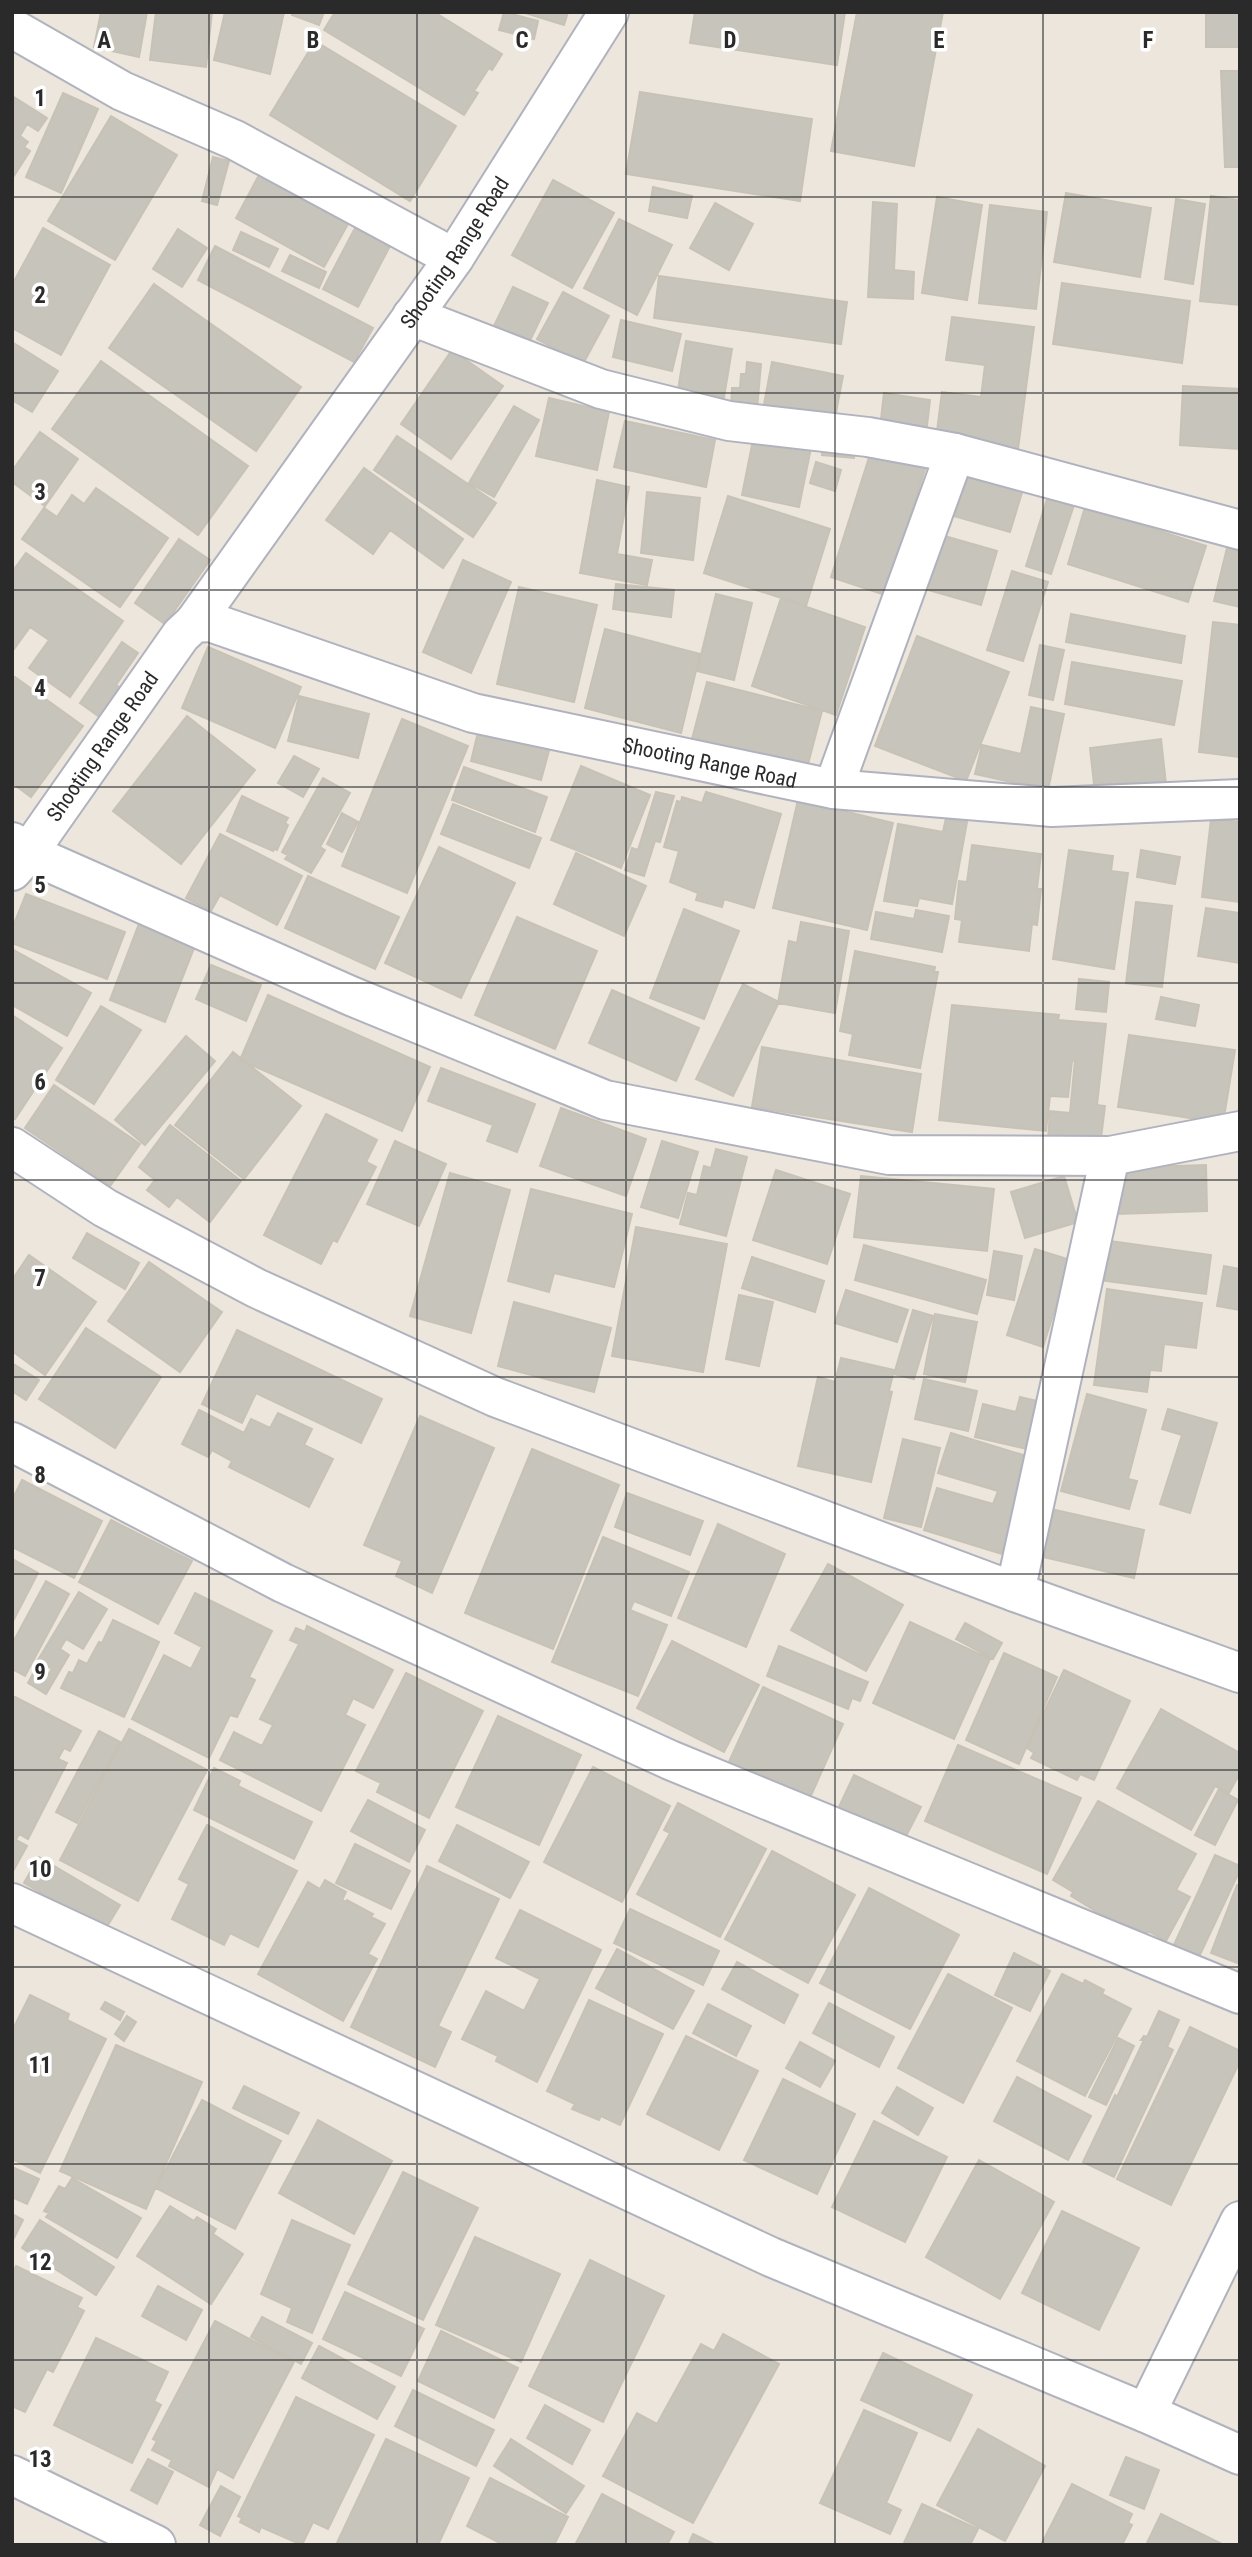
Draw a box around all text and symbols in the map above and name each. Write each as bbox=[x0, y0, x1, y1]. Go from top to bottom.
text: A bbox=[97, 27, 111, 54]
text: B bbox=[307, 27, 319, 54]
text: C bbox=[515, 27, 529, 54]
text: D bbox=[724, 27, 737, 54]
text: E bbox=[933, 27, 945, 54]
text: F bbox=[1143, 27, 1154, 54]
text: 1 bbox=[34, 85, 46, 112]
street label: Shooting Range Road bbox=[396, 173, 514, 333]
text: 2 bbox=[34, 282, 46, 309]
text: 3 bbox=[34, 479, 46, 506]
street label: Shooting Range Road bbox=[42, 667, 163, 826]
text: 4 bbox=[34, 675, 46, 702]
street label: Shooting Range Road bbox=[620, 733, 798, 793]
text: 5 bbox=[34, 872, 46, 899]
text: 6 bbox=[34, 1069, 46, 1096]
text: 7 bbox=[34, 1265, 46, 1292]
text: 8 bbox=[34, 1462, 46, 1489]
text: 9 bbox=[34, 1659, 46, 1686]
text: 10 bbox=[28, 1856, 52, 1883]
text: 11 bbox=[28, 2052, 52, 2079]
text: 12 bbox=[28, 2249, 52, 2276]
text: 13 bbox=[28, 2446, 52, 2473]

